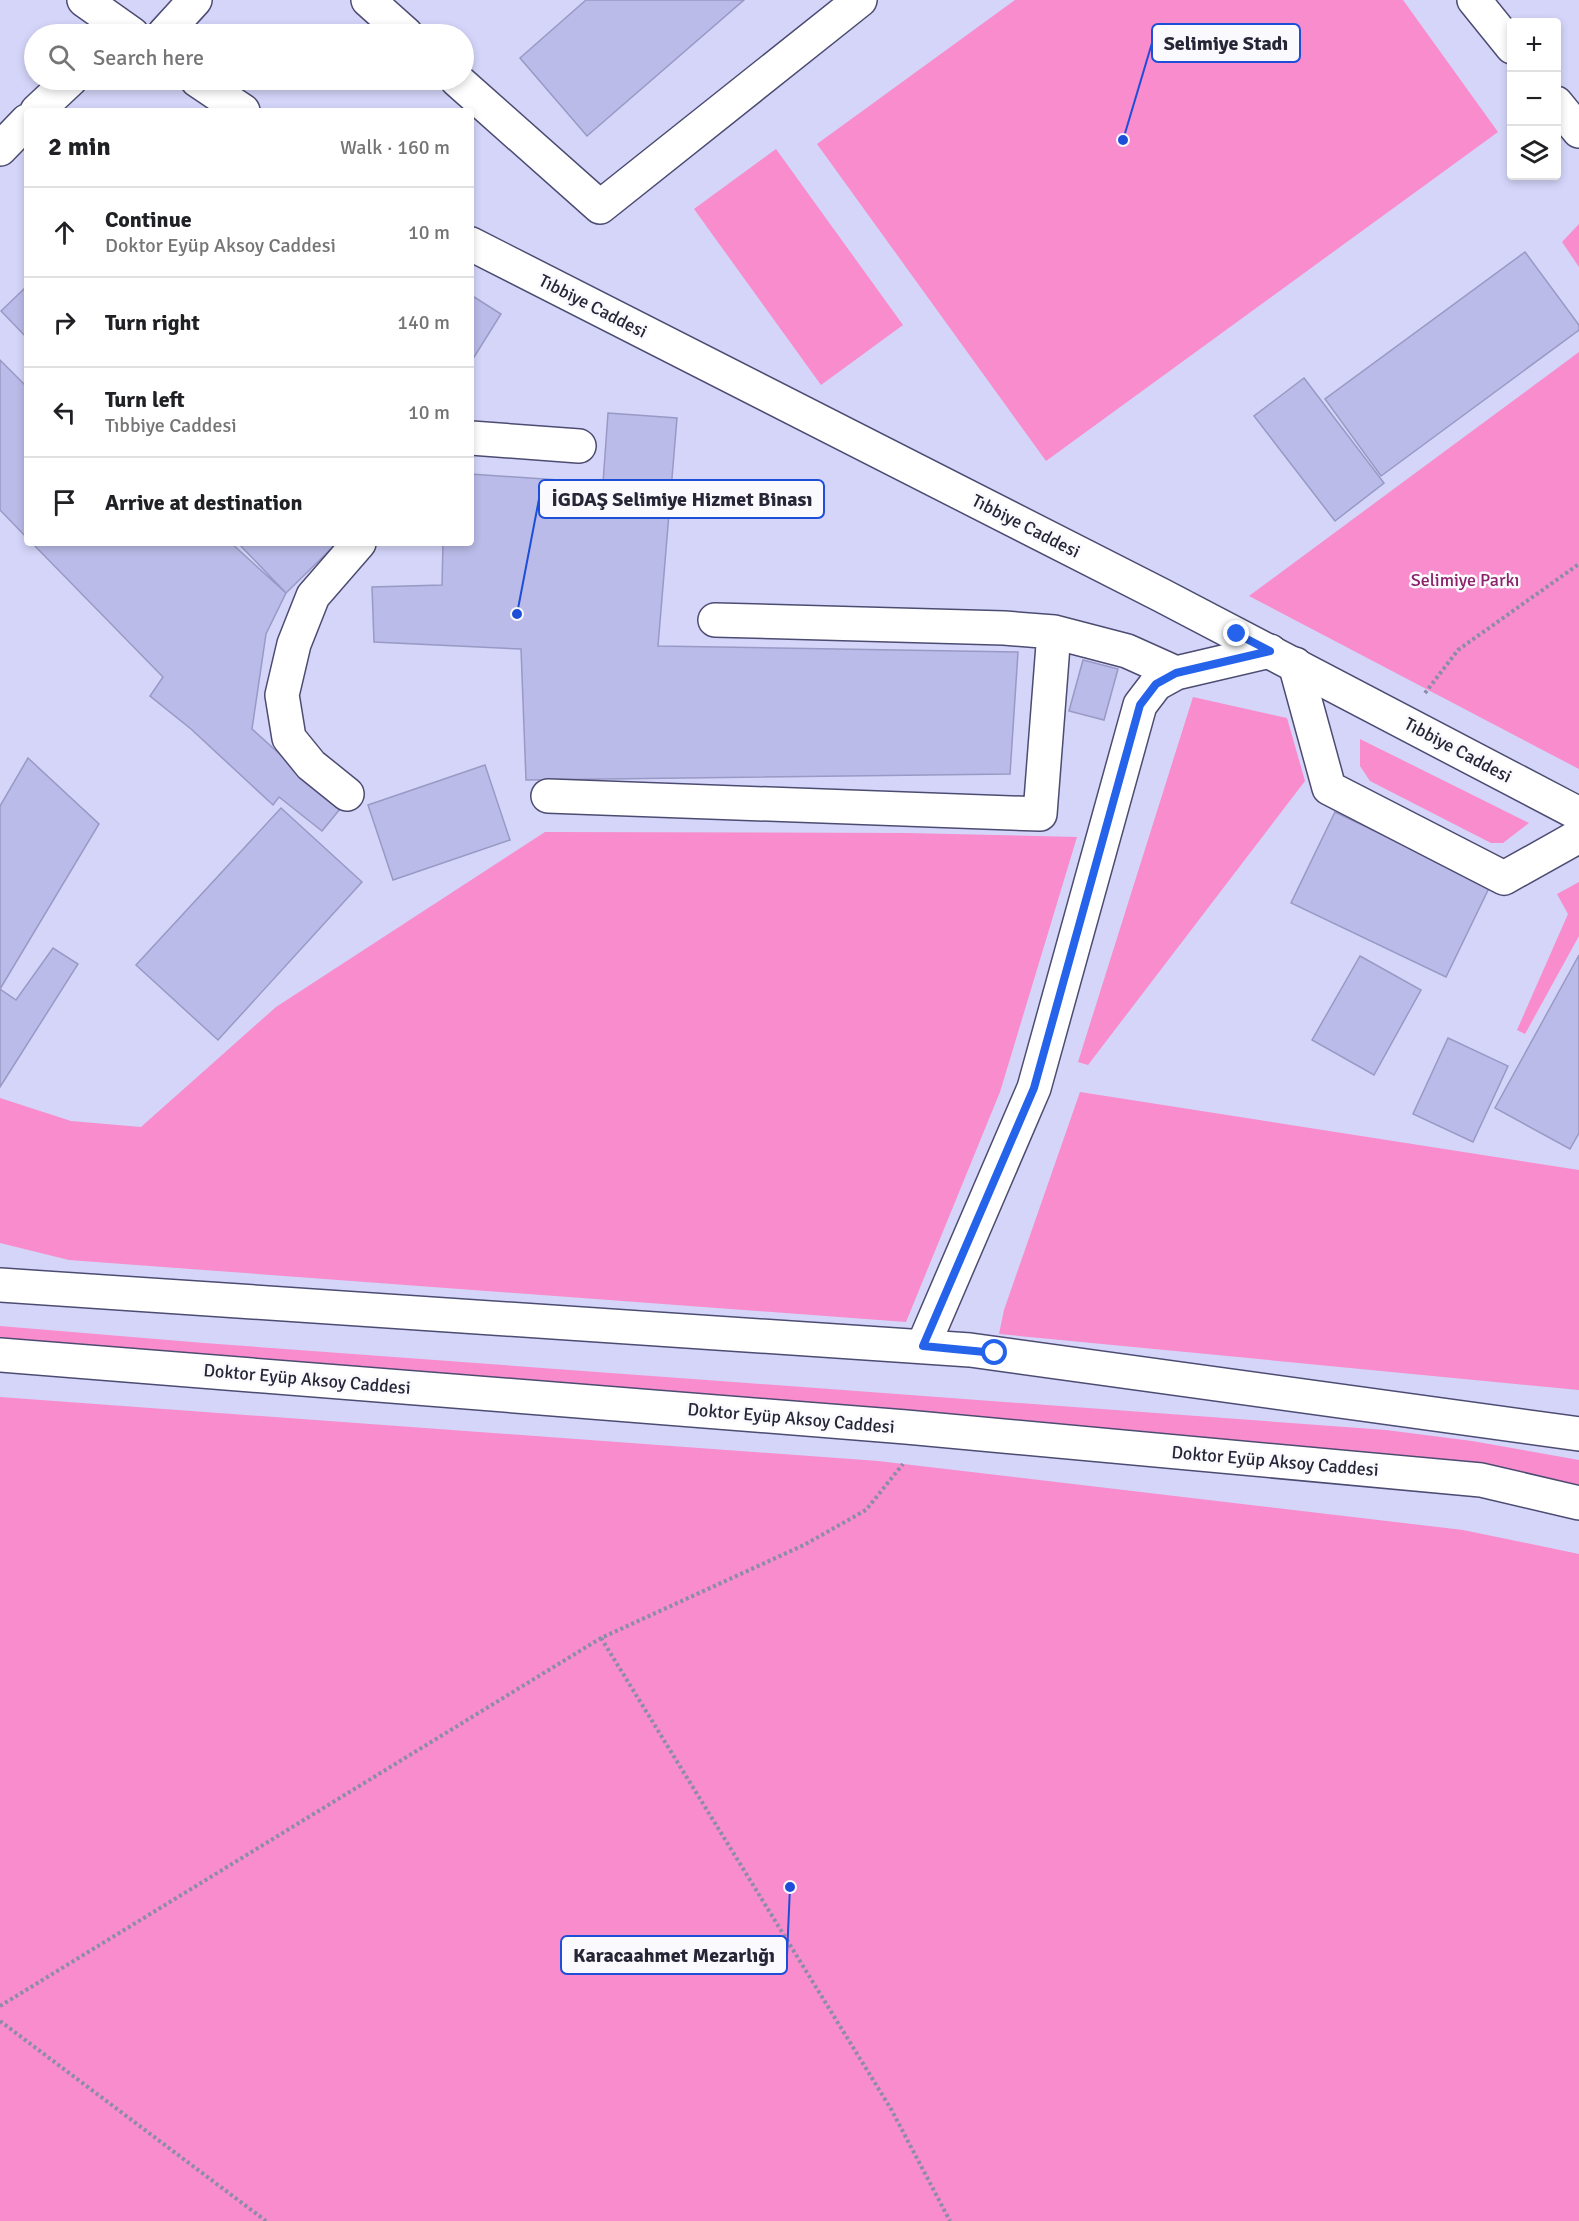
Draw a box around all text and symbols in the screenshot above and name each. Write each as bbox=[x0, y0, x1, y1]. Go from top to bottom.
map controls bbox=[1507, 18, 1561, 180]
button: + bbox=[1507, 18, 1561, 72]
search box bbox=[24, 24, 474, 90]
callout: Selimiye Stadı bbox=[1152, 24, 1300, 62]
text: Selimiye Stadı bbox=[1164, 31, 1288, 56]
icon: search bbox=[45, 41, 78, 74]
text: Search here bbox=[93, 44, 204, 71]
button: − bbox=[1507, 72, 1561, 126]
button: layers bbox=[1507, 126, 1561, 180]
text: 2 min bbox=[48, 131, 111, 163]
text: Walk · 160 m bbox=[340, 135, 450, 160]
text: Continue bbox=[105, 206, 192, 233]
icon: ahead bbox=[48, 216, 81, 249]
text: 10 m bbox=[408, 220, 450, 245]
text: Doktor Eyüp Aksoy Caddesi bbox=[105, 233, 336, 258]
street label: Tıbbiye Caddesi bbox=[535, 269, 651, 343]
icon: right bbox=[48, 306, 81, 339]
text: Turn right bbox=[105, 309, 200, 336]
text: 140 m bbox=[397, 310, 450, 335]
text: Turn left bbox=[105, 386, 185, 413]
icon: left bbox=[48, 396, 81, 429]
text: 10 m bbox=[408, 400, 450, 425]
text: Tıbbiye Caddesi bbox=[105, 413, 237, 438]
callout: İGDAŞ Selimiye Hizmet Binası bbox=[539, 480, 824, 518]
icon: arrive bbox=[48, 486, 81, 519]
text: İGDAŞ Selimiye Hizmet Binası bbox=[552, 487, 812, 512]
text: Arrive at destination bbox=[105, 489, 302, 516]
street label: Tıbbiye Caddesi bbox=[968, 489, 1084, 563]
park label: Selimiye Parkı bbox=[1411, 569, 1519, 591]
route end bbox=[1223, 620, 1249, 646]
street label: Tıbbiye Caddesi bbox=[1401, 712, 1515, 788]
route start bbox=[981, 1339, 1007, 1365]
street label: Doktor Eyüp Aksoy Caddesi bbox=[202, 1359, 412, 1399]
street label: Doktor Eyüp Aksoy Caddesi bbox=[686, 1398, 896, 1438]
street label: Doktor Eyüp Aksoy Caddesi bbox=[1170, 1441, 1380, 1481]
callout: Karacaahmet Mezarlığı bbox=[561, 1936, 787, 1974]
text: Karacaahmet Mezarlığı bbox=[573, 1943, 775, 1968]

